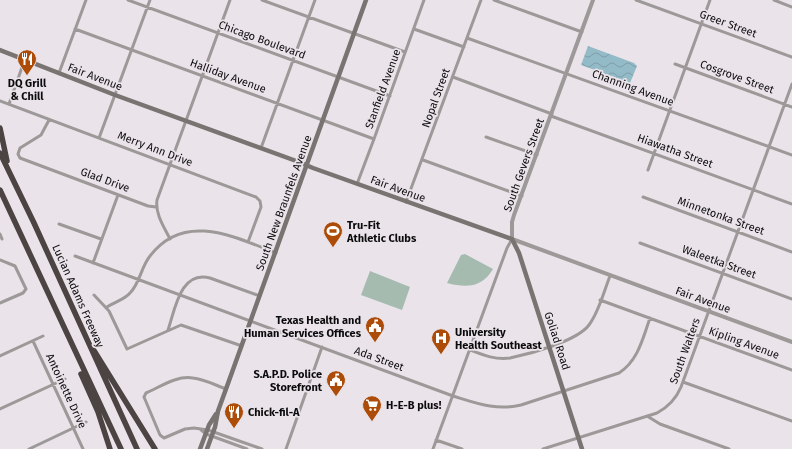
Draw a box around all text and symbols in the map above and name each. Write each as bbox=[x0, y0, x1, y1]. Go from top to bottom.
street label: Greer Street bbox=[698, 8, 758, 40]
street label: Chicago Boulevard bbox=[217, 18, 307, 62]
street label: Stanfield Avenue bbox=[363, 47, 403, 131]
restaurant icon: DQ Grill & Chill bbox=[16, 48, 38, 76]
street label: Halliday Avenue bbox=[188, 56, 268, 96]
street label: Cosgrove Street bbox=[698, 58, 776, 96]
street label: Fair Avenue bbox=[66, 61, 124, 93]
street label: Nopal Street bbox=[419, 67, 453, 129]
street label: Channing Avenue bbox=[590, 67, 676, 109]
place label: DQ Grill & Chill bbox=[8, 77, 47, 103]
street label: South Gevers Street bbox=[501, 117, 547, 213]
street label: Merry Ann Drive bbox=[116, 129, 194, 169]
street label: Hiawatha Street bbox=[635, 131, 715, 171]
street label: South New Braunfels Avenue bbox=[253, 133, 315, 273]
street label: Glad Drive bbox=[79, 165, 131, 195]
street label: Fair Avenue bbox=[369, 173, 427, 205]
street label: Minnetonka Street bbox=[676, 194, 766, 238]
place label: Tru-Fit Athletic Clubs bbox=[346, 219, 417, 245]
sports icon: Tru-Fit Athletic Clubs bbox=[322, 220, 344, 248]
street label: Lucian Adams Freeway bbox=[49, 242, 107, 350]
street label: Waleetka Street bbox=[680, 243, 758, 281]
street label: Fair Avenue bbox=[674, 284, 732, 316]
street label: Goliad Road bbox=[541, 310, 573, 372]
place label: Texas Health and Human Services Offices bbox=[244, 314, 362, 340]
public building icon: Texas Health and Human Services Offices bbox=[364, 315, 386, 343]
street label: South Walters bbox=[667, 316, 703, 386]
street label: Kipling Avenue bbox=[707, 324, 781, 362]
place label: University Health Southeast bbox=[455, 326, 542, 352]
hospital icon: University Health Southeast bbox=[430, 327, 452, 355]
street label: Ada Street bbox=[353, 344, 406, 374]
street label: Antoinette Drive bbox=[43, 352, 89, 430]
place label: S.A.P.D. Police Storefront bbox=[253, 368, 323, 394]
public building icon: S.A.P.D. Police Storefront bbox=[325, 369, 347, 397]
supermarket icon: H-E-B plus! bbox=[361, 394, 383, 422]
place label: H-E-B plus! bbox=[386, 399, 442, 412]
restaurant icon: Chick-fil-A bbox=[223, 401, 245, 429]
place label: Chick-fil-A bbox=[248, 406, 300, 419]

